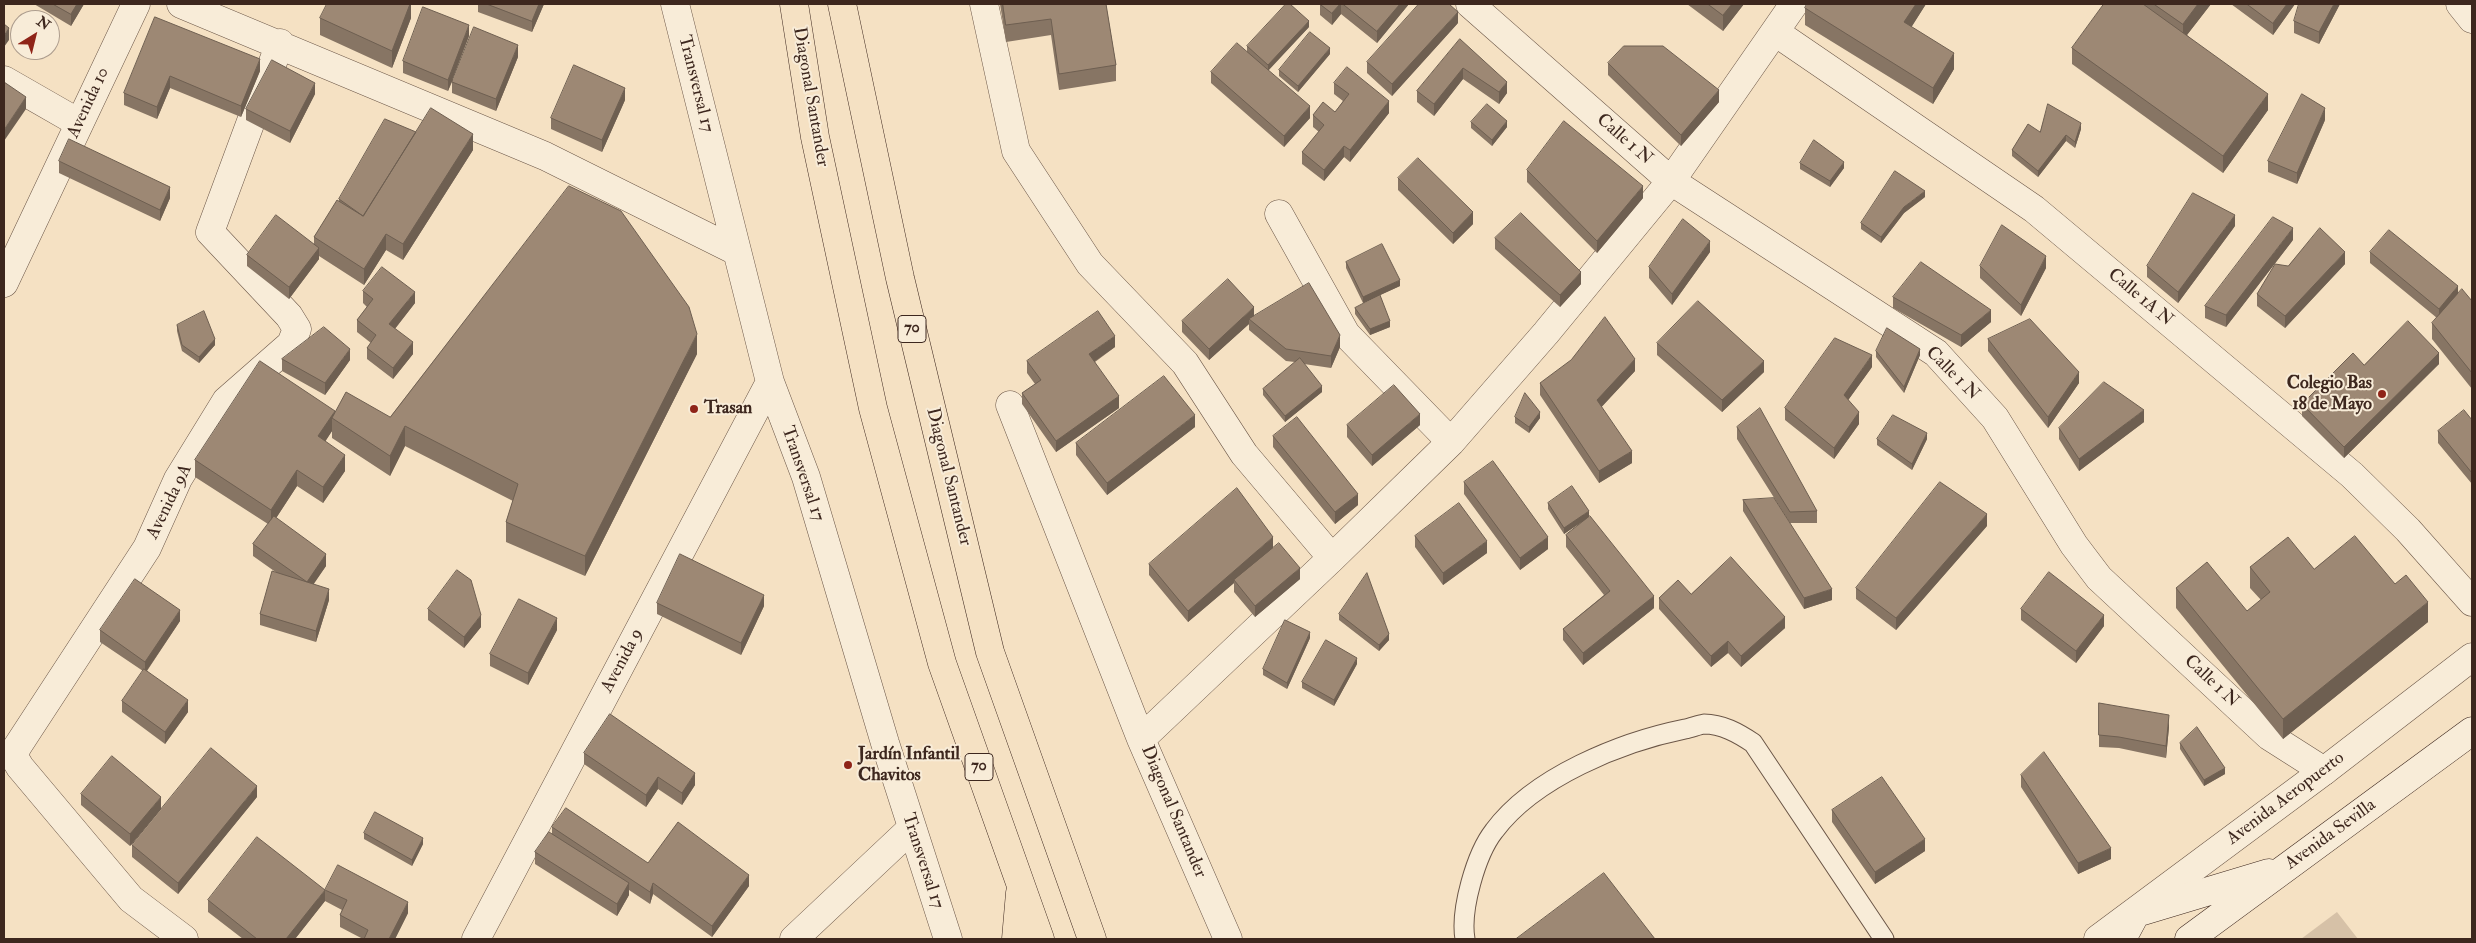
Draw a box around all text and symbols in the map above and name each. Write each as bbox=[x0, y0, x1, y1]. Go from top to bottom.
north arrow bbox=[10, 10, 60, 60]
text: N bbox=[33, 13, 54, 34]
street label: Diagonal Santander bbox=[787, 25, 833, 169]
street label: Transversal 17 bbox=[672, 33, 718, 135]
street label: Avenida 10 bbox=[63, 64, 115, 142]
street label: Calle 1 N bbox=[1592, 110, 1656, 170]
street label: Calle 1A N bbox=[2103, 264, 2177, 332]
road number: 70 bbox=[898, 316, 926, 342]
street label: Calle 1 N bbox=[1921, 343, 1983, 405]
place label: Colegio Bas 18 de Mayo bbox=[2287, 373, 2372, 416]
marker: Colegio Bas 18 de Mayo bbox=[2376, 388, 2388, 400]
place label: Trasan bbox=[704, 398, 752, 420]
marker: Trasan bbox=[688, 403, 700, 415]
street label: Diagonal Santander bbox=[920, 406, 976, 548]
street label: Transversal 17 bbox=[776, 423, 828, 525]
street label: Avenida 9A bbox=[143, 461, 197, 543]
street label: Avenida 9 bbox=[597, 625, 649, 697]
street label: Calle 1 N bbox=[2179, 651, 2243, 713]
street label: Diagonal Santander bbox=[1135, 743, 1211, 881]
place label: Jardín Infantil Chavitos bbox=[858, 744, 960, 786]
street label: Avenida Aeropuerto bbox=[2223, 748, 2349, 850]
road number: 70 bbox=[965, 754, 993, 780]
marker: Jardín Infantil Chavitos bbox=[842, 759, 854, 771]
street label: Avenida Sevilla bbox=[2281, 795, 2381, 875]
street label: Transversal 17 bbox=[896, 810, 948, 912]

